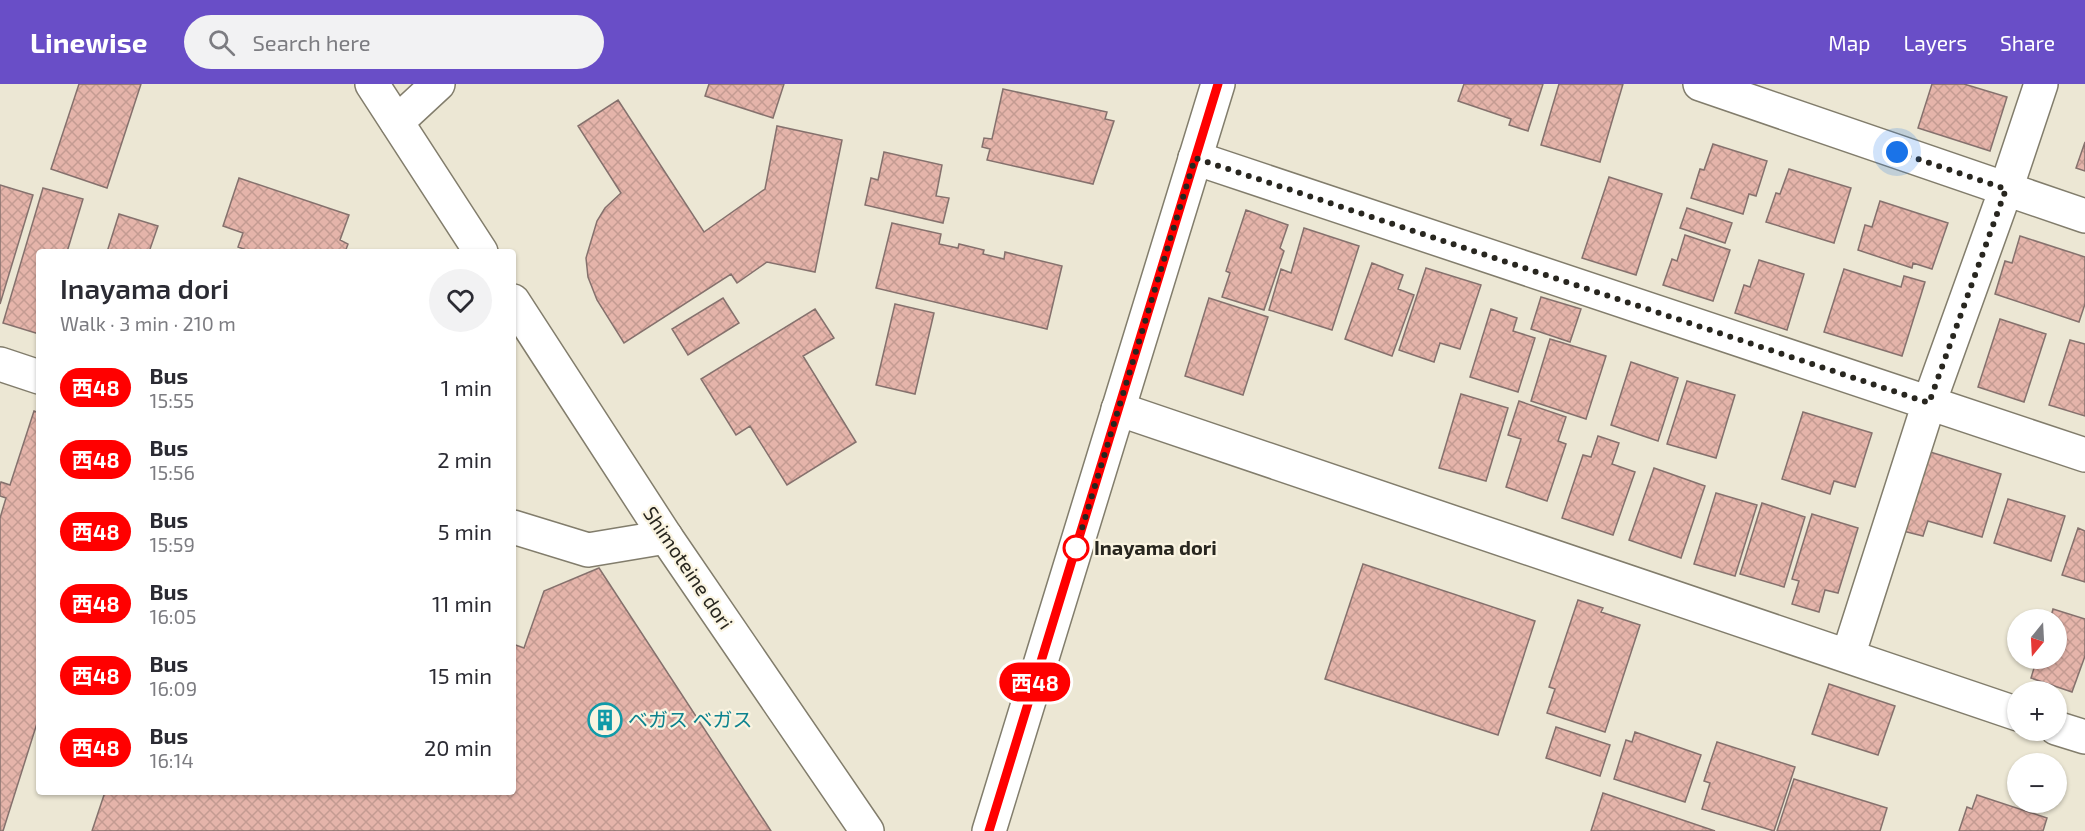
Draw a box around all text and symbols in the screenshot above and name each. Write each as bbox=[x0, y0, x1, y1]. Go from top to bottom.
search box bbox=[184, 15, 604, 69]
text: Linewise bbox=[30, 25, 148, 59]
icon: search bbox=[205, 26, 238, 59]
text: Search here bbox=[253, 29, 371, 55]
text: Map bbox=[1828, 30, 1870, 55]
text: Layers bbox=[1903, 30, 1967, 55]
text: Share bbox=[2000, 30, 2055, 55]
your location bbox=[1882, 137, 1912, 167]
button: heart bbox=[429, 269, 492, 332]
text: Inayama dori bbox=[60, 271, 229, 305]
text: Walk · 3 min · 210 m bbox=[60, 311, 236, 335]
text: Bus bbox=[149, 362, 188, 388]
text: 1 min bbox=[441, 374, 492, 400]
text: 西48 bbox=[72, 375, 119, 400]
text: 15:55 bbox=[149, 388, 194, 412]
text: Bus bbox=[149, 434, 188, 460]
text: 2 min bbox=[437, 446, 492, 472]
text: 西48 bbox=[72, 447, 119, 472]
text: 15:56 bbox=[149, 460, 195, 484]
street label: Shimoteine dori bbox=[639, 502, 739, 633]
text: Bus bbox=[149, 506, 188, 532]
text: 5 min bbox=[438, 518, 492, 544]
text: 西48 bbox=[72, 519, 119, 544]
text: 15:59 bbox=[149, 532, 195, 556]
marker: Inayama dori bbox=[1063, 535, 1089, 561]
place label: Inayama dori bbox=[1094, 535, 1217, 560]
text: Bus bbox=[149, 578, 188, 604]
text: 11 min bbox=[432, 590, 492, 616]
text: 西48 bbox=[72, 591, 119, 616]
text: 16:05 bbox=[149, 604, 196, 628]
north arrow bbox=[2007, 609, 2067, 669]
map controls bbox=[2007, 609, 2067, 813]
text: Bus bbox=[149, 650, 188, 676]
text: 15 min bbox=[429, 662, 492, 688]
line badge: 西48 bbox=[1000, 662, 1070, 702]
text: 西48 bbox=[72, 663, 119, 688]
text: 西48 bbox=[1011, 670, 1059, 695]
text: 16:09 bbox=[149, 676, 197, 700]
button: + bbox=[2007, 681, 2067, 741]
building icon: ベガス ベガス bbox=[587, 702, 623, 738]
place label: ベガス ベガス bbox=[628, 707, 752, 731]
text: Bus bbox=[149, 722, 188, 748]
text: 20 min bbox=[424, 734, 492, 760]
text: 西48 bbox=[72, 735, 119, 760]
text: 16:14 bbox=[149, 748, 194, 772]
button: − bbox=[2007, 753, 2067, 813]

